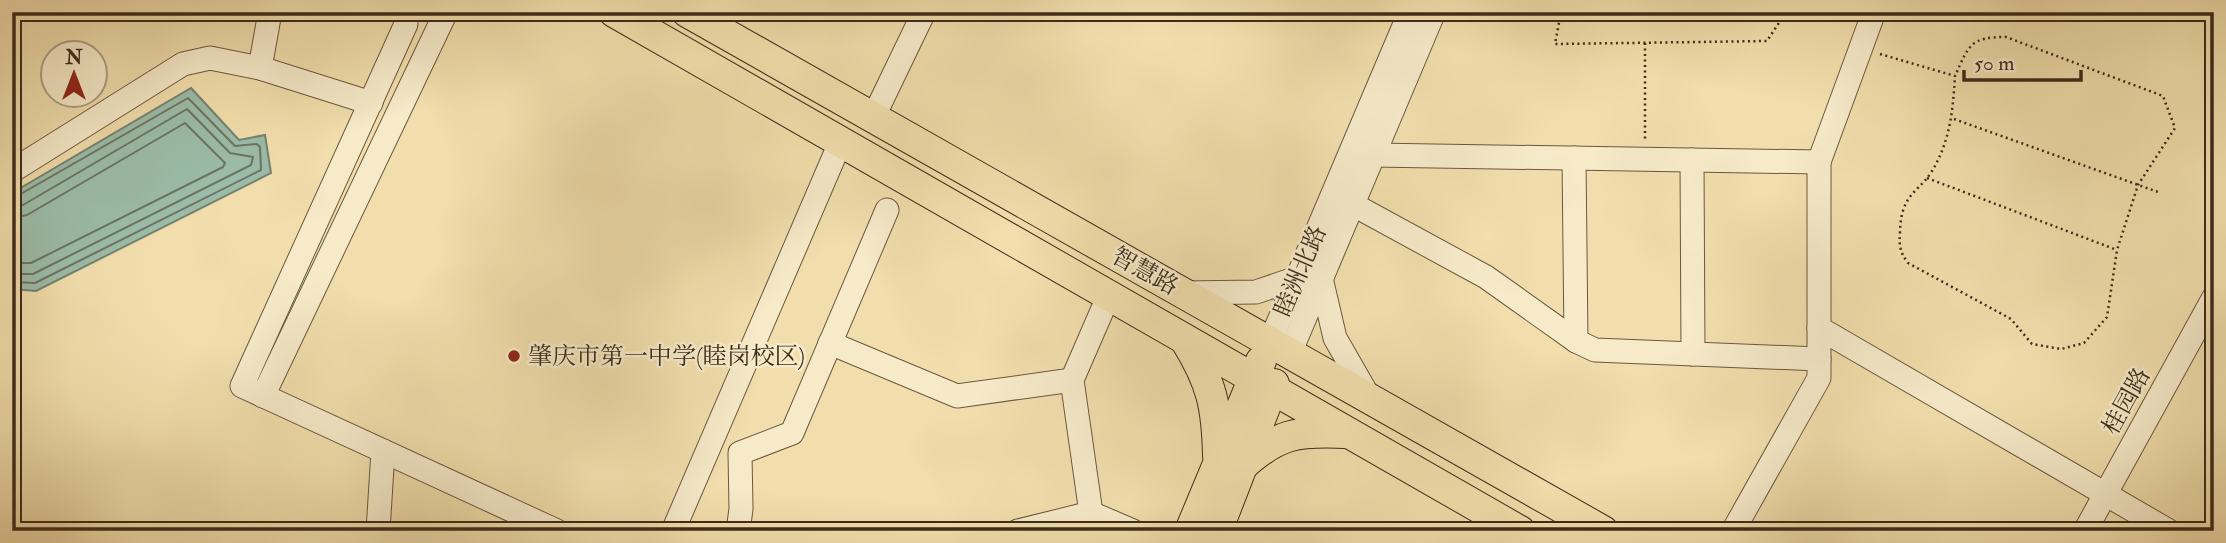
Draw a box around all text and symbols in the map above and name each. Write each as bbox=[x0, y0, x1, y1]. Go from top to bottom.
north arrow bbox=[38, 38, 108, 108]
scale bar bbox=[1964, 38, 2081, 82]
text: N bbox=[64, 46, 83, 70]
text: 50 m bbox=[1974, 50, 2015, 77]
street label: 睦洲北路 bbox=[1267, 221, 1333, 321]
street label: 智慧路 bbox=[1106, 240, 1184, 302]
place label: 肇庆市第一中学(睦岗校区) bbox=[528, 341, 805, 372]
marker: 肇庆市第一中学(睦岗校区) bbox=[506, 348, 522, 364]
street label: 桂园路 bbox=[2095, 362, 2157, 440]

